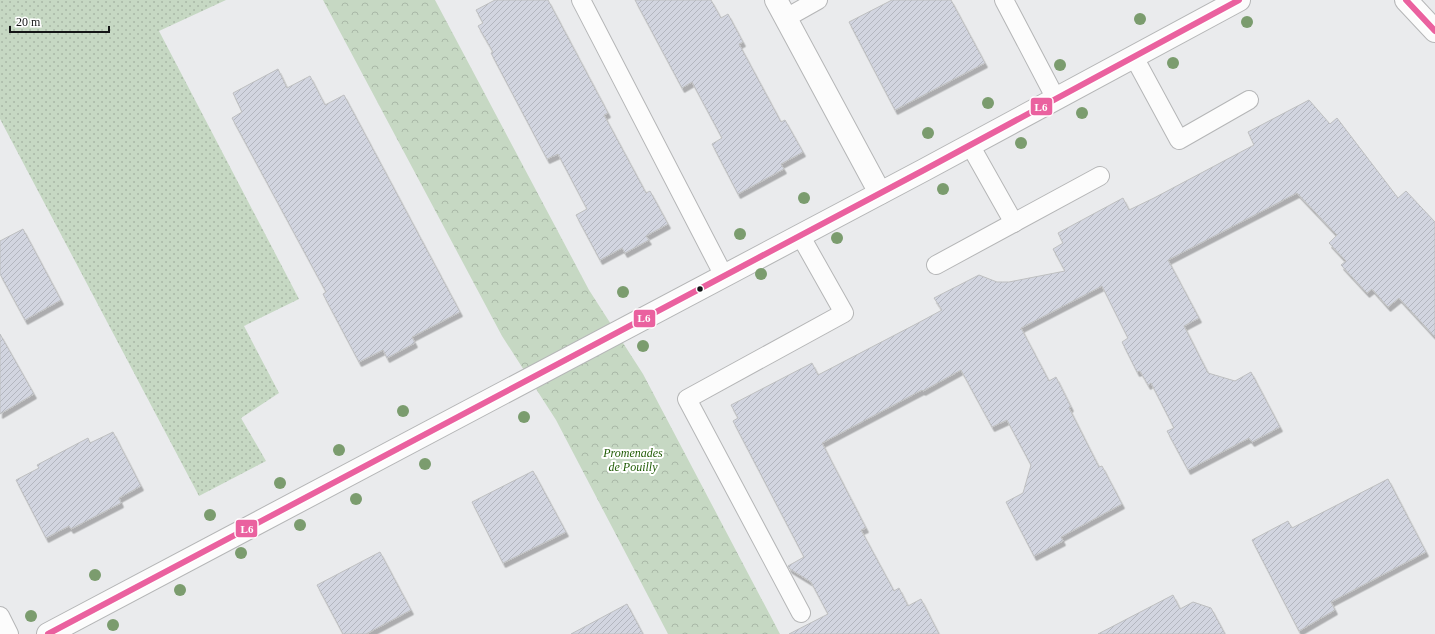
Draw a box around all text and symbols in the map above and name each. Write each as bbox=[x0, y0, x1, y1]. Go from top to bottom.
scale bar bbox=[10, 8, 109, 34]
text: 20 m bbox=[16, 15, 41, 29]
line badge: L6 bbox=[1030, 97, 1053, 116]
text: L6 bbox=[1035, 101, 1048, 113]
unlabelled marker bbox=[695, 284, 705, 294]
line badge: L6 bbox=[633, 309, 656, 328]
text: L6 bbox=[638, 312, 651, 324]
park label: Promenades de Pouilly bbox=[602, 446, 663, 474]
line badge: L6 bbox=[235, 519, 258, 538]
text: L6 bbox=[241, 523, 254, 535]

